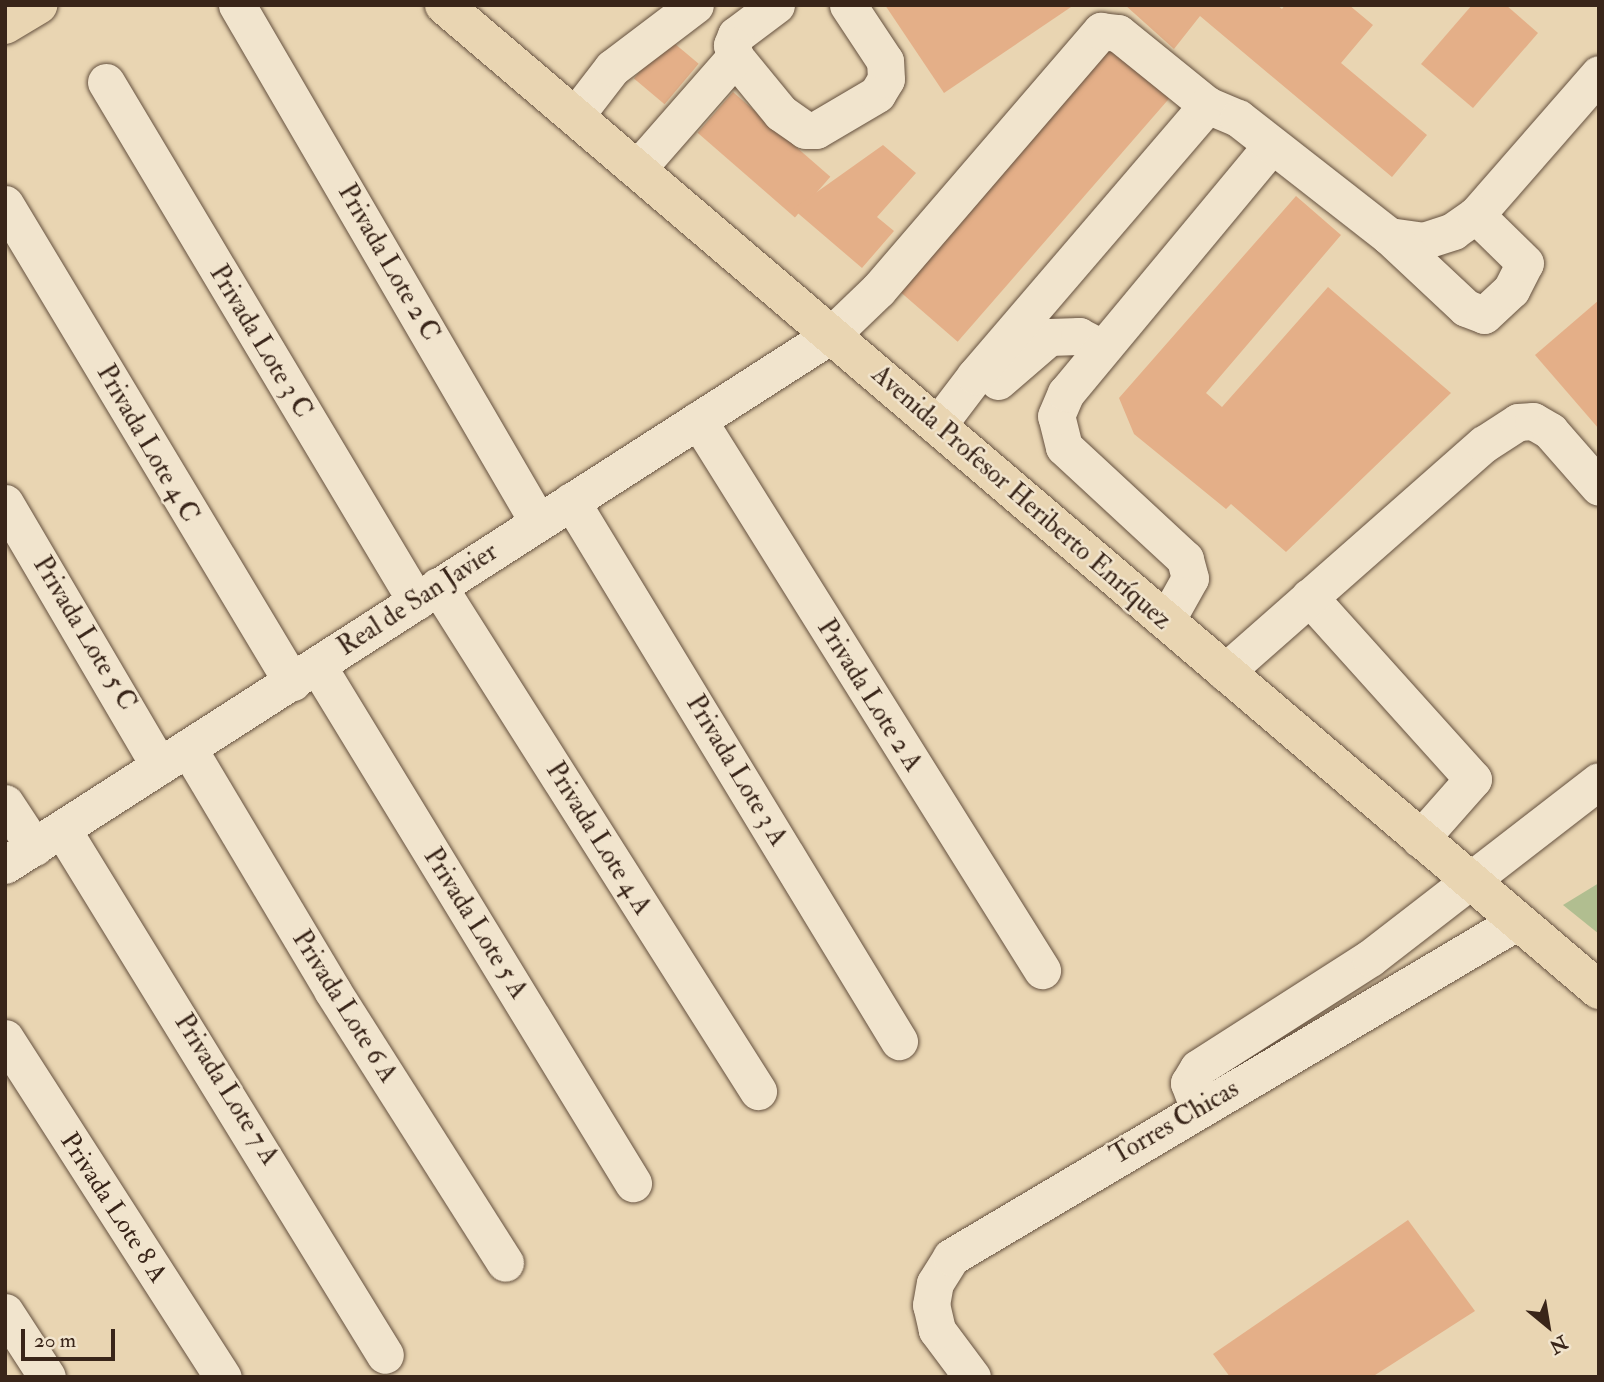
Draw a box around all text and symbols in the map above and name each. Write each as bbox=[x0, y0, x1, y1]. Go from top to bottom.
street label: Privada Lote 2 C bbox=[330, 179, 446, 347]
street label: Privada Lote 3 C bbox=[202, 260, 318, 424]
street label: Avenida Profesor Heriberto Enríquez bbox=[865, 359, 1177, 637]
street label: Privada Lote 4 C bbox=[89, 360, 205, 528]
street label: Real de San Javier bbox=[332, 537, 504, 663]
street label: Privada Lote 5 C bbox=[26, 551, 142, 717]
street label: Privada Lote 2 A bbox=[810, 614, 928, 778]
street label: Privada Lote 3 A bbox=[679, 690, 793, 852]
street label: Privada Lote 4 A bbox=[539, 757, 657, 921]
street label: Privada Lote 5 A bbox=[416, 843, 534, 1005]
street label: Privada Lote 6 A bbox=[285, 925, 403, 1089]
street label: Privada Lote 7 A bbox=[167, 1009, 285, 1171]
street label: Torres Chicas bbox=[1105, 1074, 1245, 1172]
street label: Privada Lote 8 A bbox=[53, 1127, 173, 1289]
north arrow bbox=[1513, 1291, 1583, 1361]
scale bar bbox=[24, 1316, 119, 1360]
text: 20 m bbox=[34, 1327, 76, 1354]
text: N bbox=[1545, 1330, 1572, 1359]

